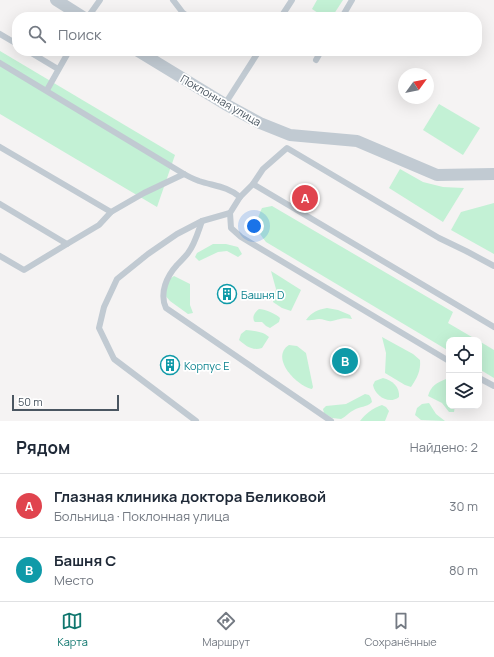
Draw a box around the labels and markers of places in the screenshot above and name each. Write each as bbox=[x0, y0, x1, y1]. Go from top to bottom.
pin: A bbox=[292, 183, 318, 213]
building icon: Башня D bbox=[216, 283, 238, 305]
place label: Башня D bbox=[241, 287, 284, 302]
pin: B bbox=[332, 346, 358, 376]
building icon: Корпус E bbox=[159, 354, 181, 376]
place label: Корпус E bbox=[184, 358, 230, 373]

